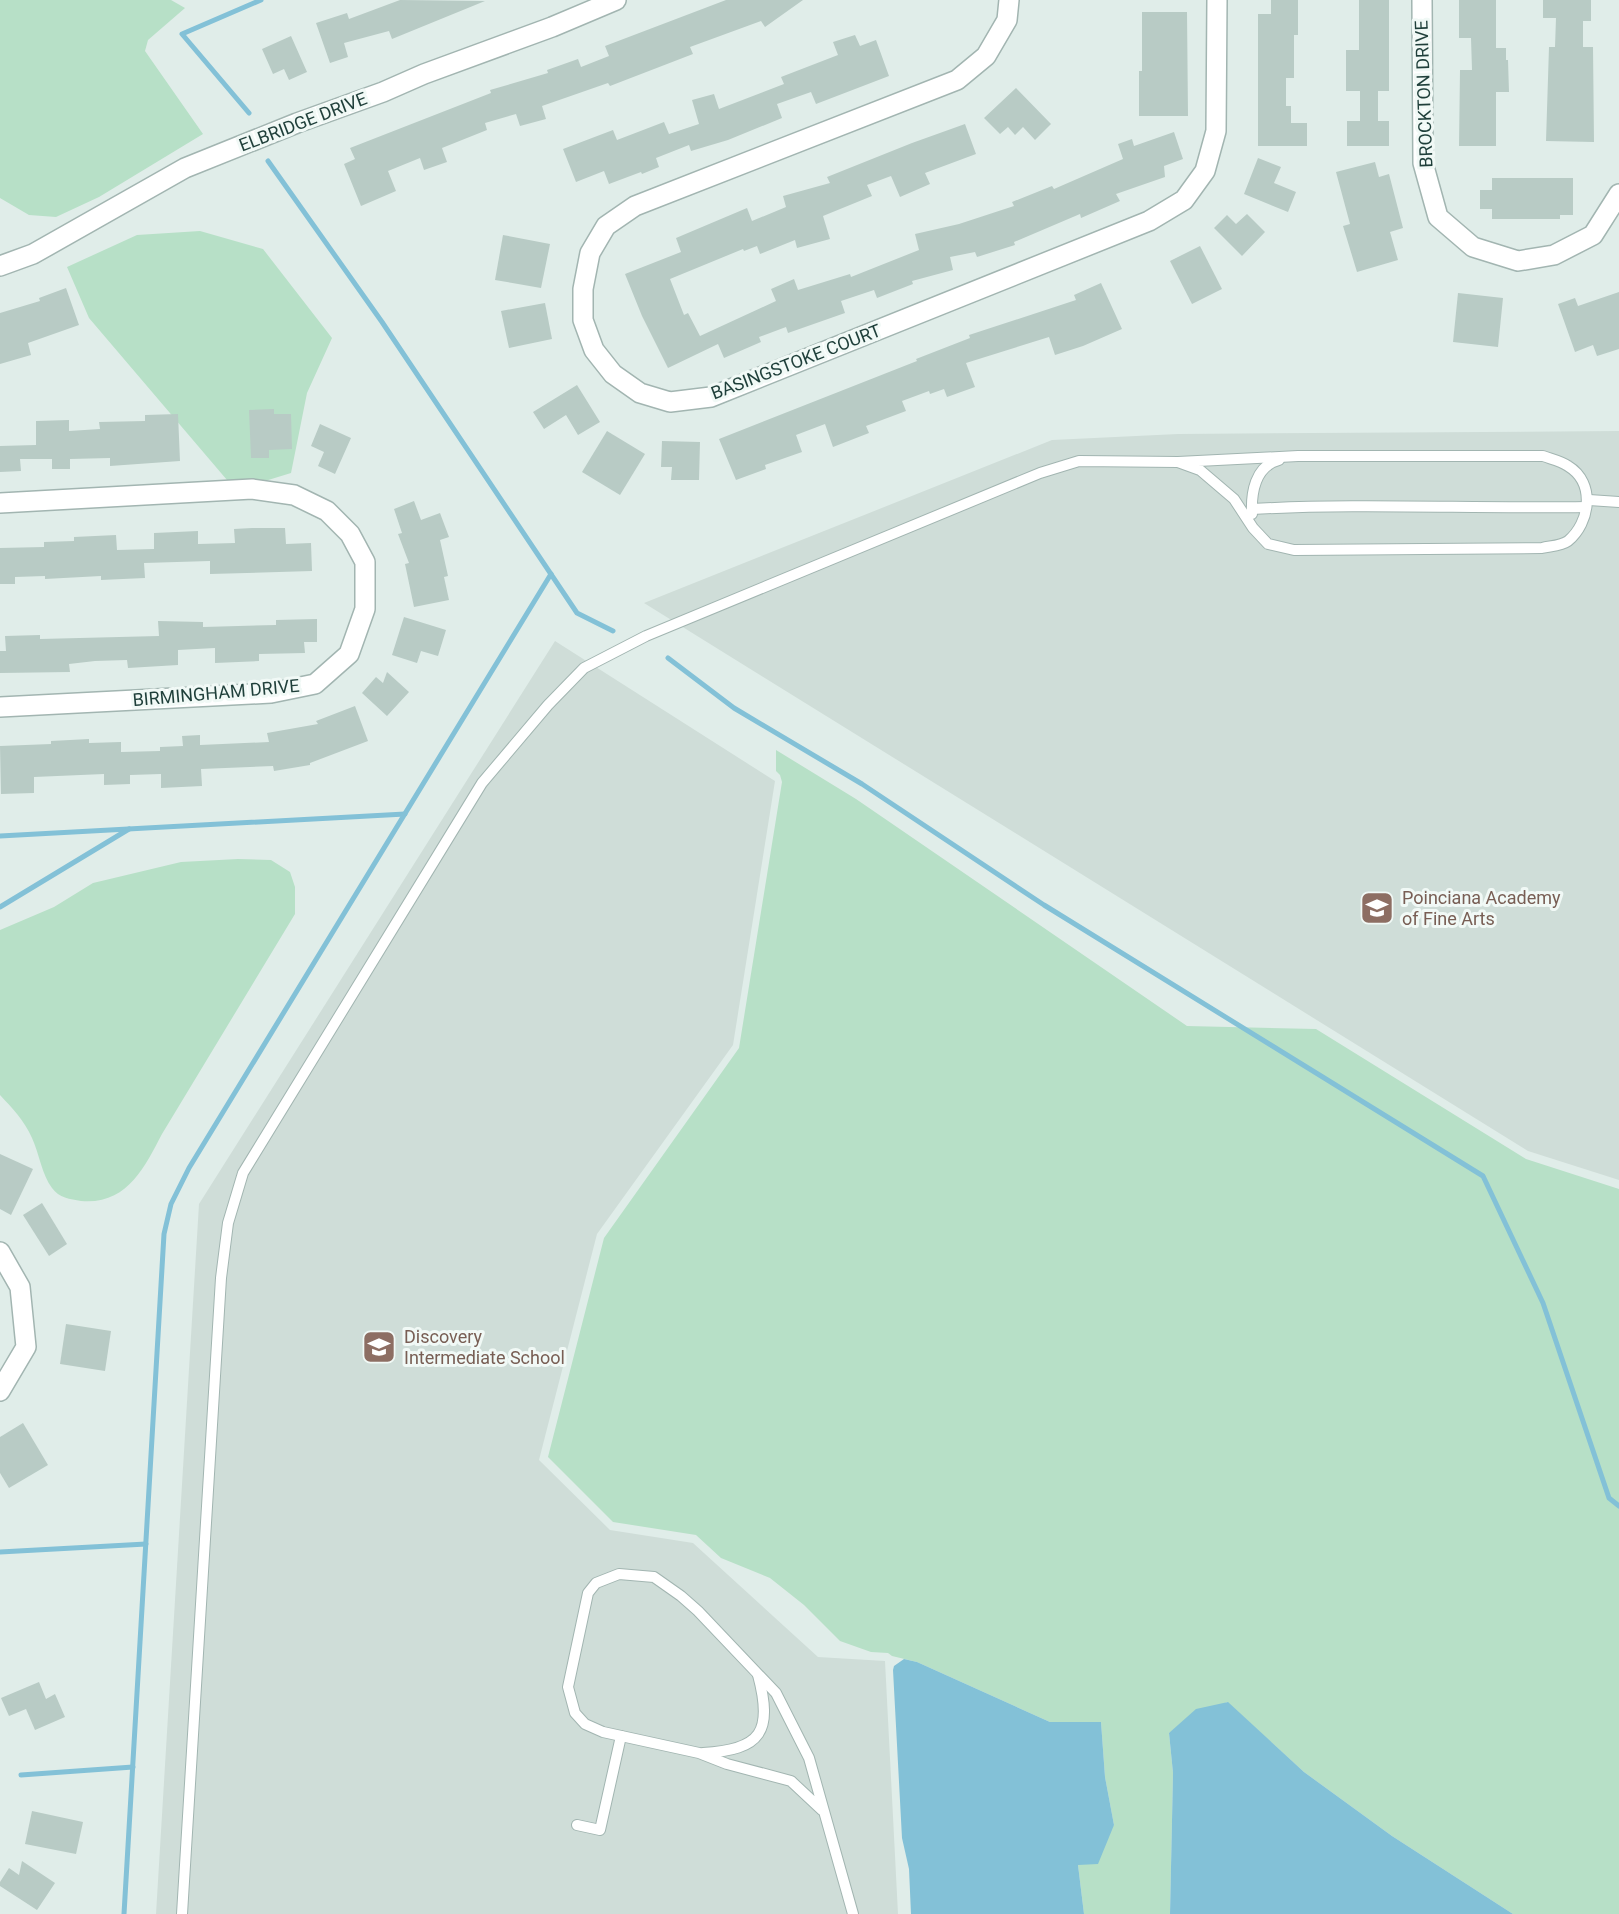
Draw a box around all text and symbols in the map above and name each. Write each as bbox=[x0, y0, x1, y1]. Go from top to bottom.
street label: BROCKTON DRIVE bbox=[1410, 20, 1437, 168]
street label: ELBRIDGE DRIVE bbox=[236, 87, 370, 156]
street label: BASINGSTOKE COURT bbox=[708, 319, 884, 404]
street label: BIRMINGHAM DRIVE bbox=[132, 675, 300, 710]
place label: Poinciana Academy of Fine Arts bbox=[1402, 887, 1561, 929]
school or university icon: Poinciana Academy of Fine Arts bbox=[1358, 889, 1396, 927]
place label: Discovery Intermediate School bbox=[404, 1326, 565, 1368]
school or university icon: Discovery Intermediate School bbox=[360, 1328, 398, 1366]

